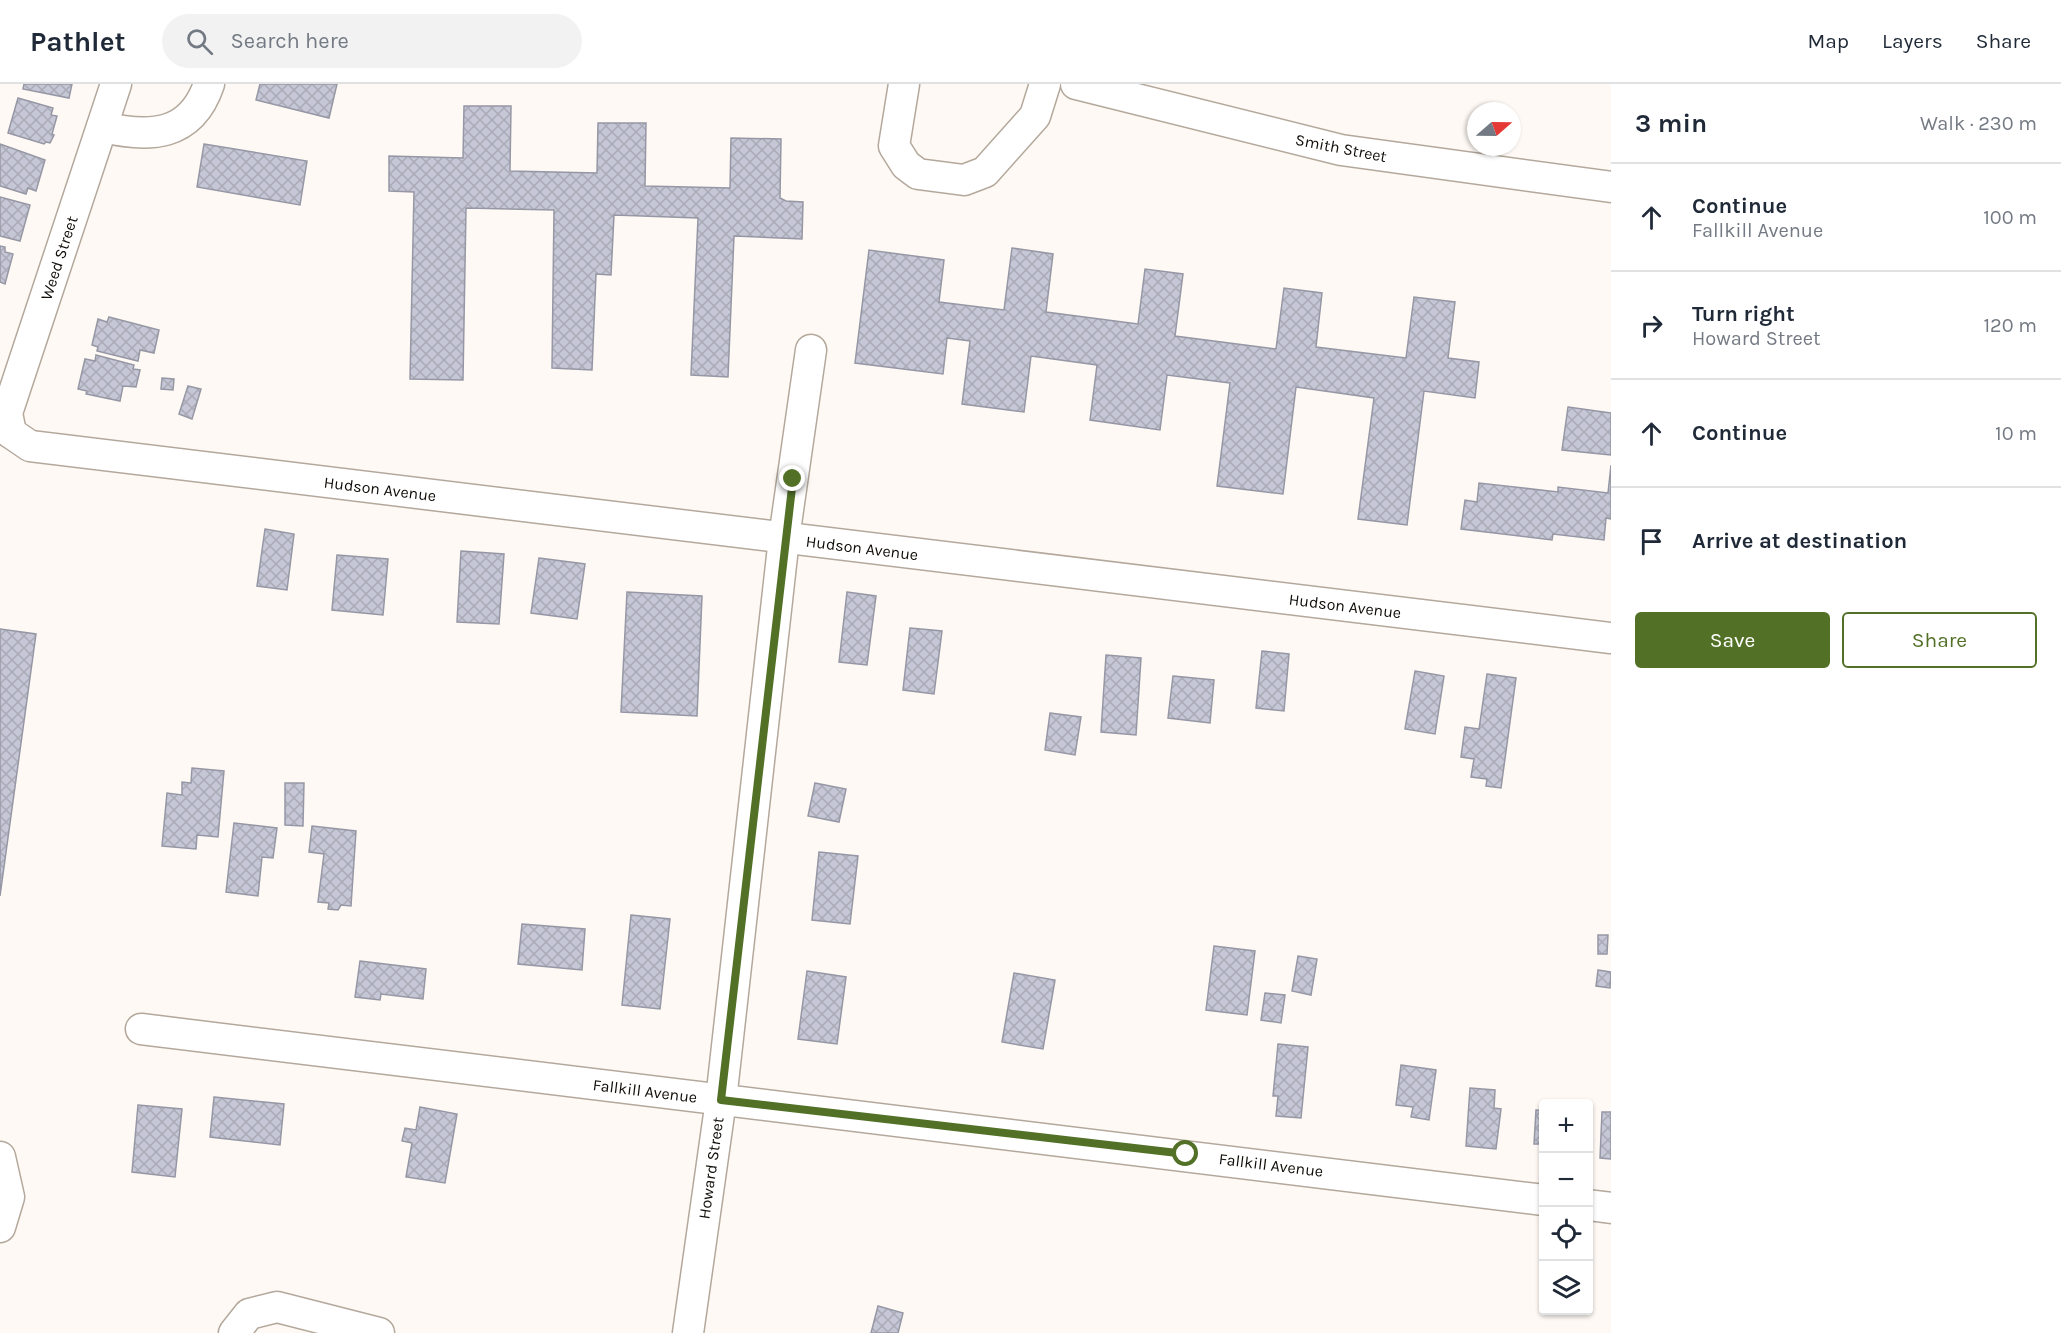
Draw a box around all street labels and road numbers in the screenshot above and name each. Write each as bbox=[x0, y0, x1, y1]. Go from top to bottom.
street label: Smith Street bbox=[1294, 130, 1388, 166]
street label: Weed Street bbox=[36, 213, 82, 303]
street label: Hudson Avenue bbox=[323, 473, 437, 505]
street label: Hudson Avenue bbox=[805, 532, 919, 564]
street label: Hudson Avenue bbox=[1288, 590, 1402, 622]
street label: Fallkill Avenue bbox=[592, 1075, 698, 1107]
street label: Howard Street bbox=[694, 1116, 728, 1220]
street label: Fallkill Avenue bbox=[1218, 1149, 1324, 1181]

